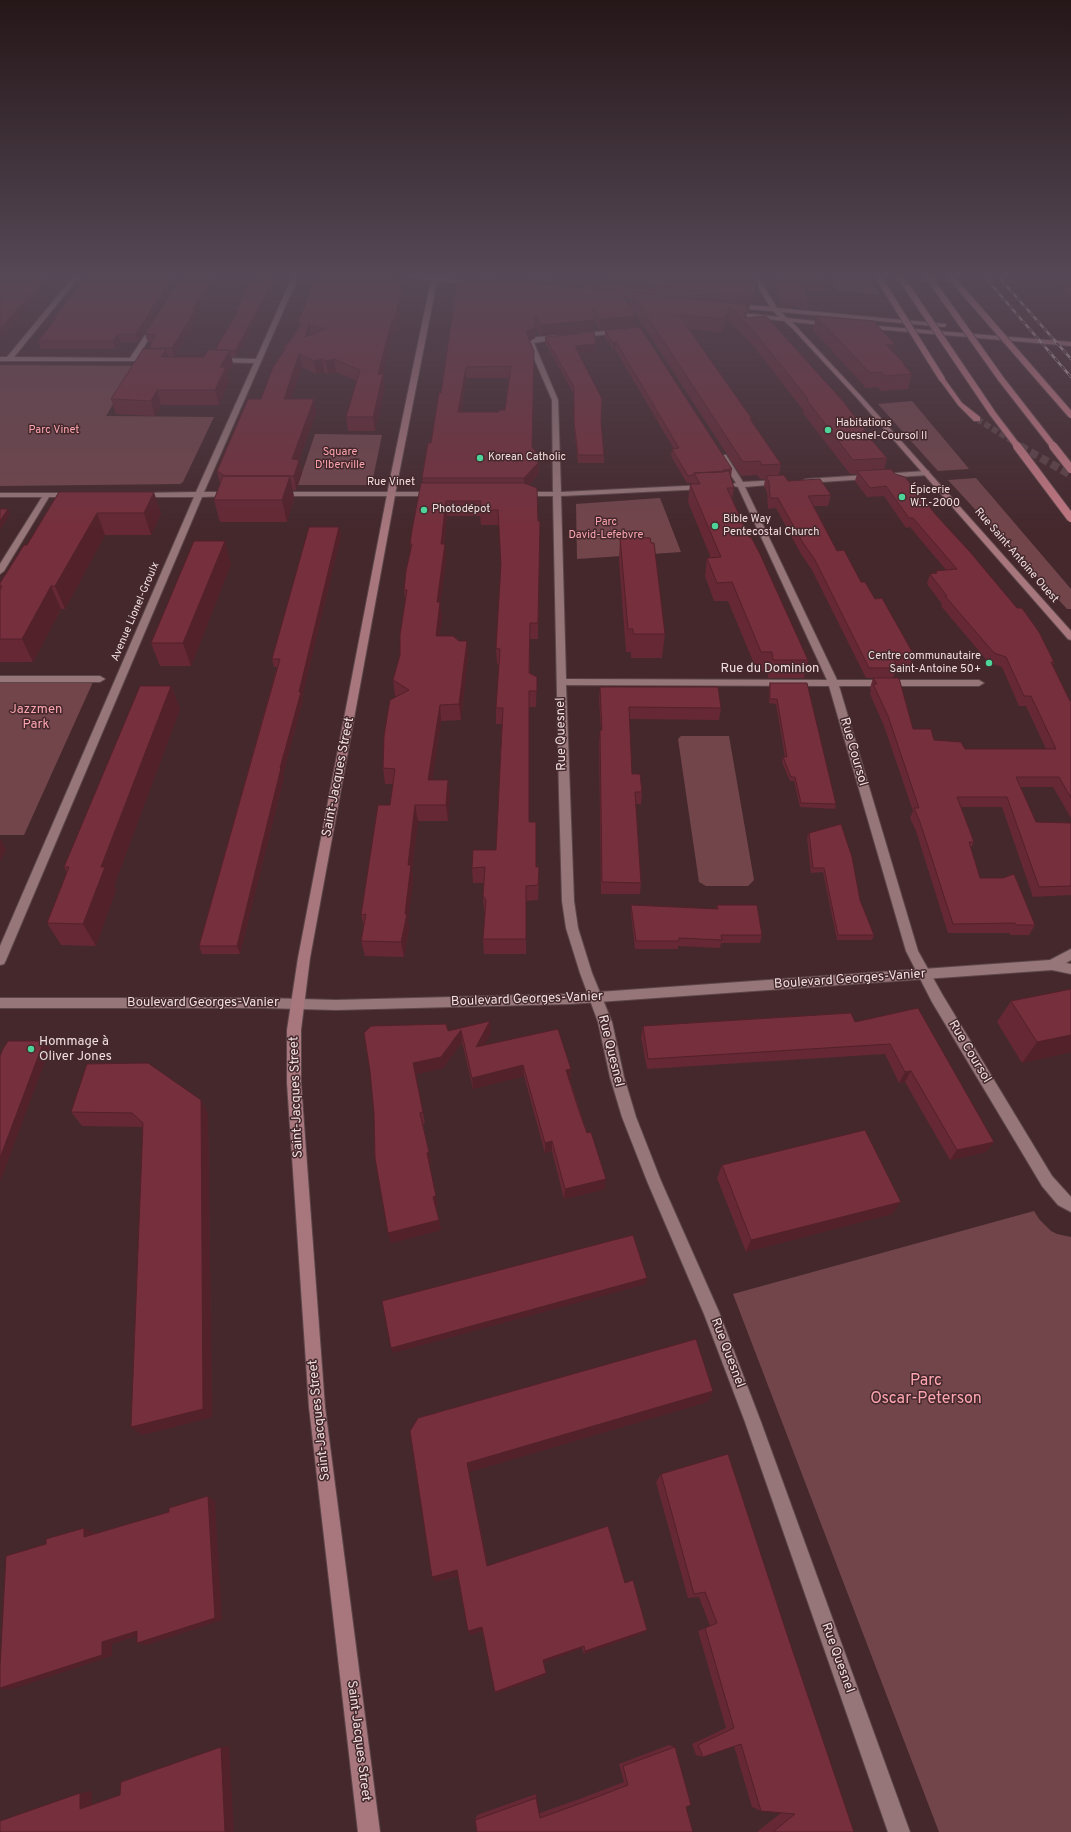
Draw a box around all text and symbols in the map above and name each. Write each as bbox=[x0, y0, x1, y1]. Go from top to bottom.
place label: Habitations Quesnel-Coursol II bbox=[836, 417, 927, 443]
park label: Parc Vinet bbox=[28, 424, 80, 438]
marker: Habitations Quesnel-Coursol II bbox=[823, 425, 833, 435]
park label: Square D'Iberville bbox=[315, 446, 365, 472]
place label: Korean Catholic bbox=[488, 451, 566, 465]
marker: Korean Catholic bbox=[475, 453, 485, 463]
street label: Rue Vinet bbox=[367, 476, 415, 490]
place label: Épicerie W.T.-2000 bbox=[910, 484, 960, 510]
marker: Épicerie W.T.-2000 bbox=[897, 492, 907, 502]
place label: Photodépot bbox=[432, 503, 490, 517]
marker: Photodépot bbox=[419, 505, 429, 515]
street label: Rue Saint-Antoine Ouest bbox=[971, 506, 1061, 606]
place label: Bible Way Pentecostal Church bbox=[723, 513, 819, 539]
park label: Parc David-Lefebvre bbox=[569, 516, 643, 542]
marker: Bible Way Pentecostal Church bbox=[710, 521, 720, 531]
street label: Avenue Lionel-Groulx bbox=[109, 560, 163, 664]
place label: Centre communautaire Saint-Antoine 50+ bbox=[868, 650, 981, 676]
marker: Centre communautaire Saint-Antoine 50+ bbox=[984, 658, 994, 668]
street label: Rue du Dominion bbox=[721, 661, 819, 677]
street label: Rue Quesnel bbox=[554, 697, 570, 771]
park label: Jazzmen Park bbox=[10, 702, 62, 733]
street label: Saint-Jacques Street bbox=[320, 716, 358, 838]
street label: Rue Coursol bbox=[836, 716, 870, 788]
street label: Boulevard Georges-Vanier bbox=[774, 967, 926, 993]
street label: Boulevard Georges-Vanier bbox=[451, 990, 603, 1010]
street label: Boulevard Georges-Vanier bbox=[127, 995, 279, 1011]
street label: Rue Quesnel bbox=[594, 1014, 626, 1088]
street label: Rue Coursol bbox=[944, 1018, 994, 1086]
place label: Hommage à Oliver Jones bbox=[39, 1034, 112, 1065]
street label: Saint-Jacques Street bbox=[287, 1036, 307, 1158]
marker: Hommage à Oliver Jones bbox=[26, 1044, 36, 1054]
street label: Rue Quesnel bbox=[707, 1316, 747, 1390]
street label: Saint-Jacques Street bbox=[306, 1359, 334, 1481]
park label: Parc Oscar-Peterson bbox=[870, 1372, 982, 1410]
street label: Rue Quesnel bbox=[817, 1621, 857, 1695]
street label: Saint-Jacques Street bbox=[343, 1680, 373, 1802]

